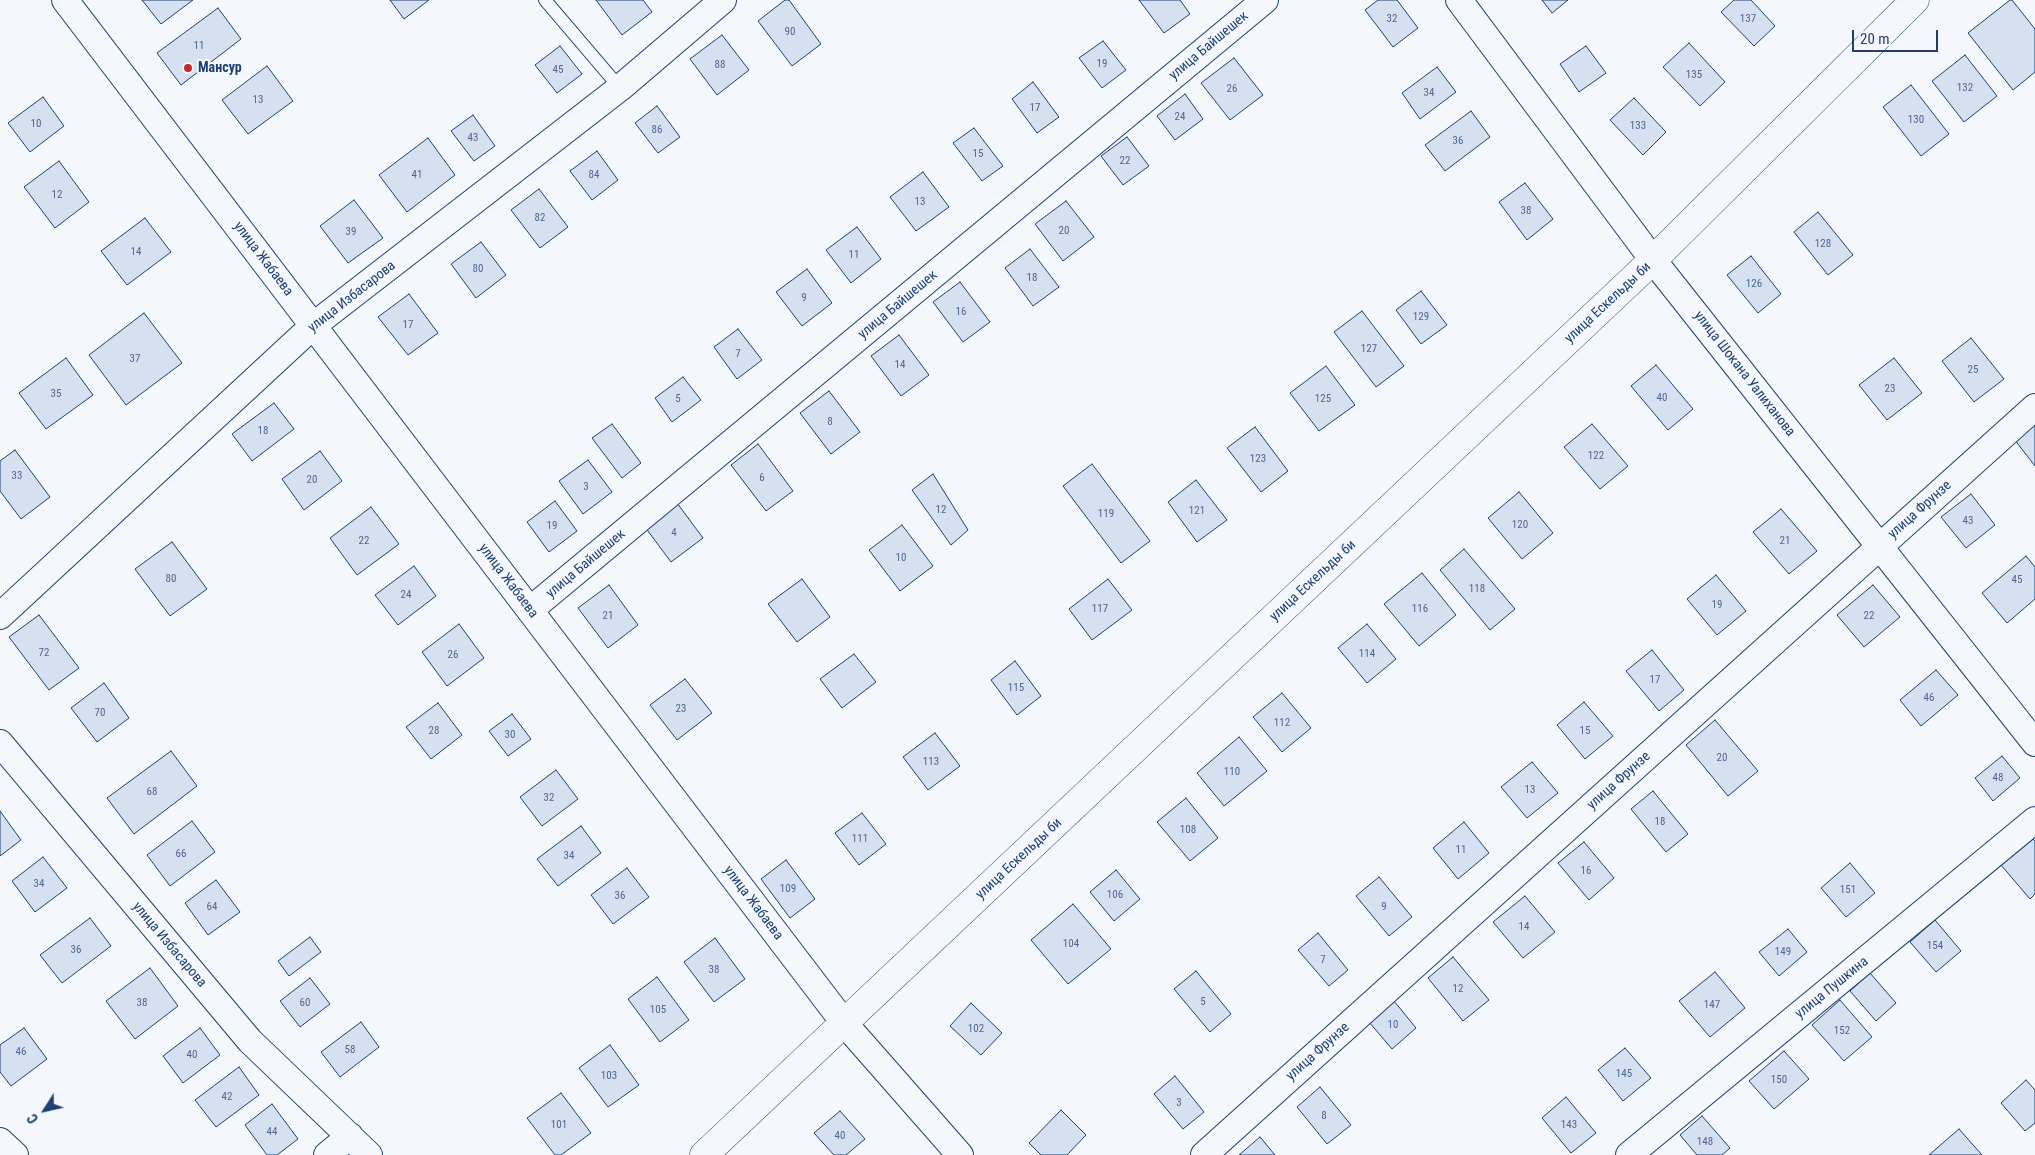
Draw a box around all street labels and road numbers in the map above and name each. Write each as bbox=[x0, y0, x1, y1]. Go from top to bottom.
street label: улица Байшешек bbox=[1166, 8, 1252, 84]
street label: улица Жабаева bbox=[230, 219, 296, 299]
street label: улица Избасарова bbox=[305, 258, 399, 336]
street label: улица Ескельды би bbox=[1562, 259, 1654, 347]
street label: улица Байшешек bbox=[855, 267, 941, 343]
street label: улица Шокана Уалиханова bbox=[1690, 308, 1798, 440]
street label: улица Фрунзе bbox=[1885, 477, 1955, 543]
street label: улица Байшешек bbox=[543, 526, 629, 602]
street label: улица Ескельды би bbox=[1267, 537, 1359, 625]
street label: улица Жабаева bbox=[475, 541, 541, 621]
street label: улица Фрунзе bbox=[1584, 748, 1654, 814]
street label: улица Ескельды би bbox=[973, 815, 1065, 903]
street label: улица Жабаева bbox=[720, 863, 786, 943]
street label: улица Избасарова bbox=[128, 899, 210, 991]
street label: улица Пушкина bbox=[1792, 953, 1872, 1023]
street label: улица Фрунзе bbox=[1283, 1019, 1353, 1085]

